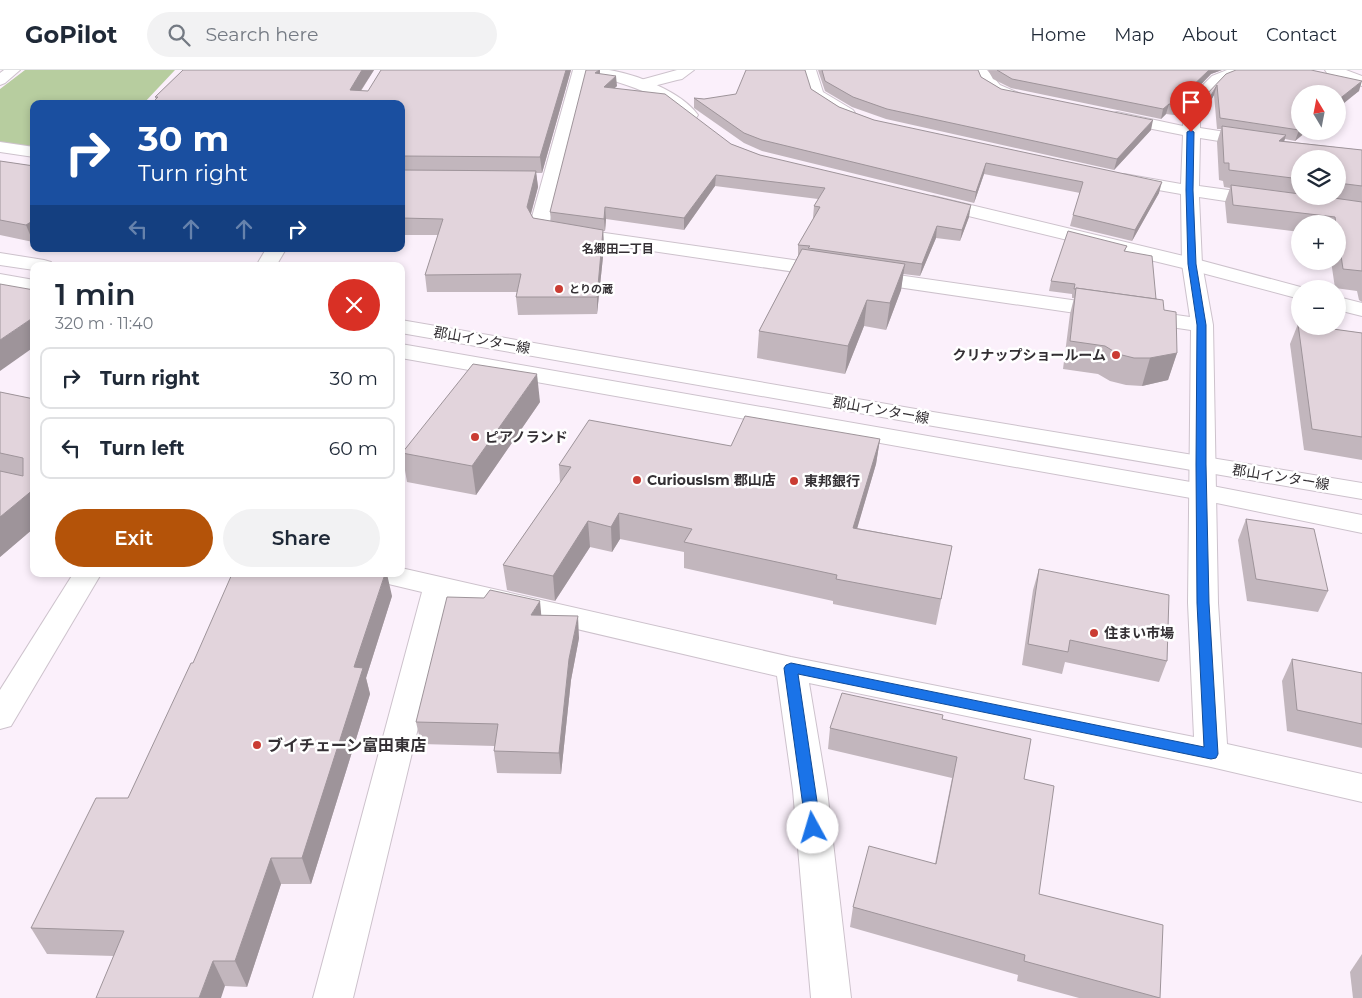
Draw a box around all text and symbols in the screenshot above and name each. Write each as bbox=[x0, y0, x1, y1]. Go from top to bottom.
search box bbox=[147, 12, 497, 57]
text: GoPilot bbox=[25, 20, 117, 49]
icon: search bbox=[165, 21, 193, 49]
text: Search here bbox=[205, 23, 318, 46]
text: Home bbox=[1030, 24, 1086, 46]
text: Map bbox=[1114, 24, 1154, 46]
text: About bbox=[1182, 24, 1238, 46]
text: Contact bbox=[1266, 24, 1337, 46]
pin bbox=[1170, 81, 1212, 132]
north arrow bbox=[1291, 85, 1346, 140]
map controls bbox=[1291, 85, 1346, 335]
icon: arrive bbox=[1177, 88, 1205, 116]
text: 30 m bbox=[138, 117, 229, 160]
icon: right bbox=[55, 120, 120, 185]
button: layers bbox=[1291, 150, 1346, 205]
text: Turn right bbox=[138, 160, 248, 187]
icon: left bbox=[124, 215, 152, 243]
icon: ahead bbox=[177, 215, 205, 243]
icon: ahead bbox=[230, 215, 258, 243]
icon: right bbox=[283, 215, 311, 243]
button: + bbox=[1291, 215, 1346, 270]
district label: 名郷田二丁目 bbox=[582, 241, 654, 256]
text: 1 min bbox=[55, 276, 136, 313]
button: close bbox=[328, 279, 380, 331]
button: − bbox=[1291, 280, 1346, 335]
place label: とりの蔵 bbox=[569, 282, 613, 296]
marker: とりの蔵 bbox=[553, 283, 565, 295]
text: 320 m · 11:40 bbox=[55, 314, 153, 333]
street label: 郡山インター線 bbox=[432, 323, 532, 357]
place label: クリナップショールーム bbox=[952, 346, 1106, 364]
marker: クリナップショールーム bbox=[1110, 349, 1122, 361]
icon: right bbox=[57, 364, 85, 392]
text: Turn right bbox=[100, 367, 200, 390]
text: 30 m bbox=[330, 367, 378, 390]
street label: 郡山インター線 bbox=[831, 393, 931, 427]
place label: ピアノランド bbox=[485, 428, 568, 446]
marker: ピアノランド bbox=[469, 431, 481, 443]
icon: left bbox=[57, 434, 85, 462]
text: Turn left bbox=[100, 437, 185, 460]
text: 60 m bbox=[329, 437, 378, 460]
street label: 郡山インター線 bbox=[1231, 460, 1331, 494]
place label: CuriousIsm 郡山店 bbox=[647, 471, 776, 489]
place label: 東邦銀行 bbox=[804, 472, 860, 490]
marker: CuriousIsm 郡山店 bbox=[631, 474, 643, 486]
marker: 東邦銀行 bbox=[788, 475, 800, 487]
button: Exit bbox=[55, 509, 213, 567]
button: Share bbox=[223, 509, 380, 567]
place label: 住まい市場 bbox=[1104, 624, 1174, 642]
marker: 住まい市場 bbox=[1088, 627, 1100, 639]
place label: ブイチェーン富田東店 bbox=[267, 736, 426, 755]
marker: ブイチェーン富田東店 bbox=[251, 739, 263, 751]
position arrow bbox=[786, 801, 838, 853]

